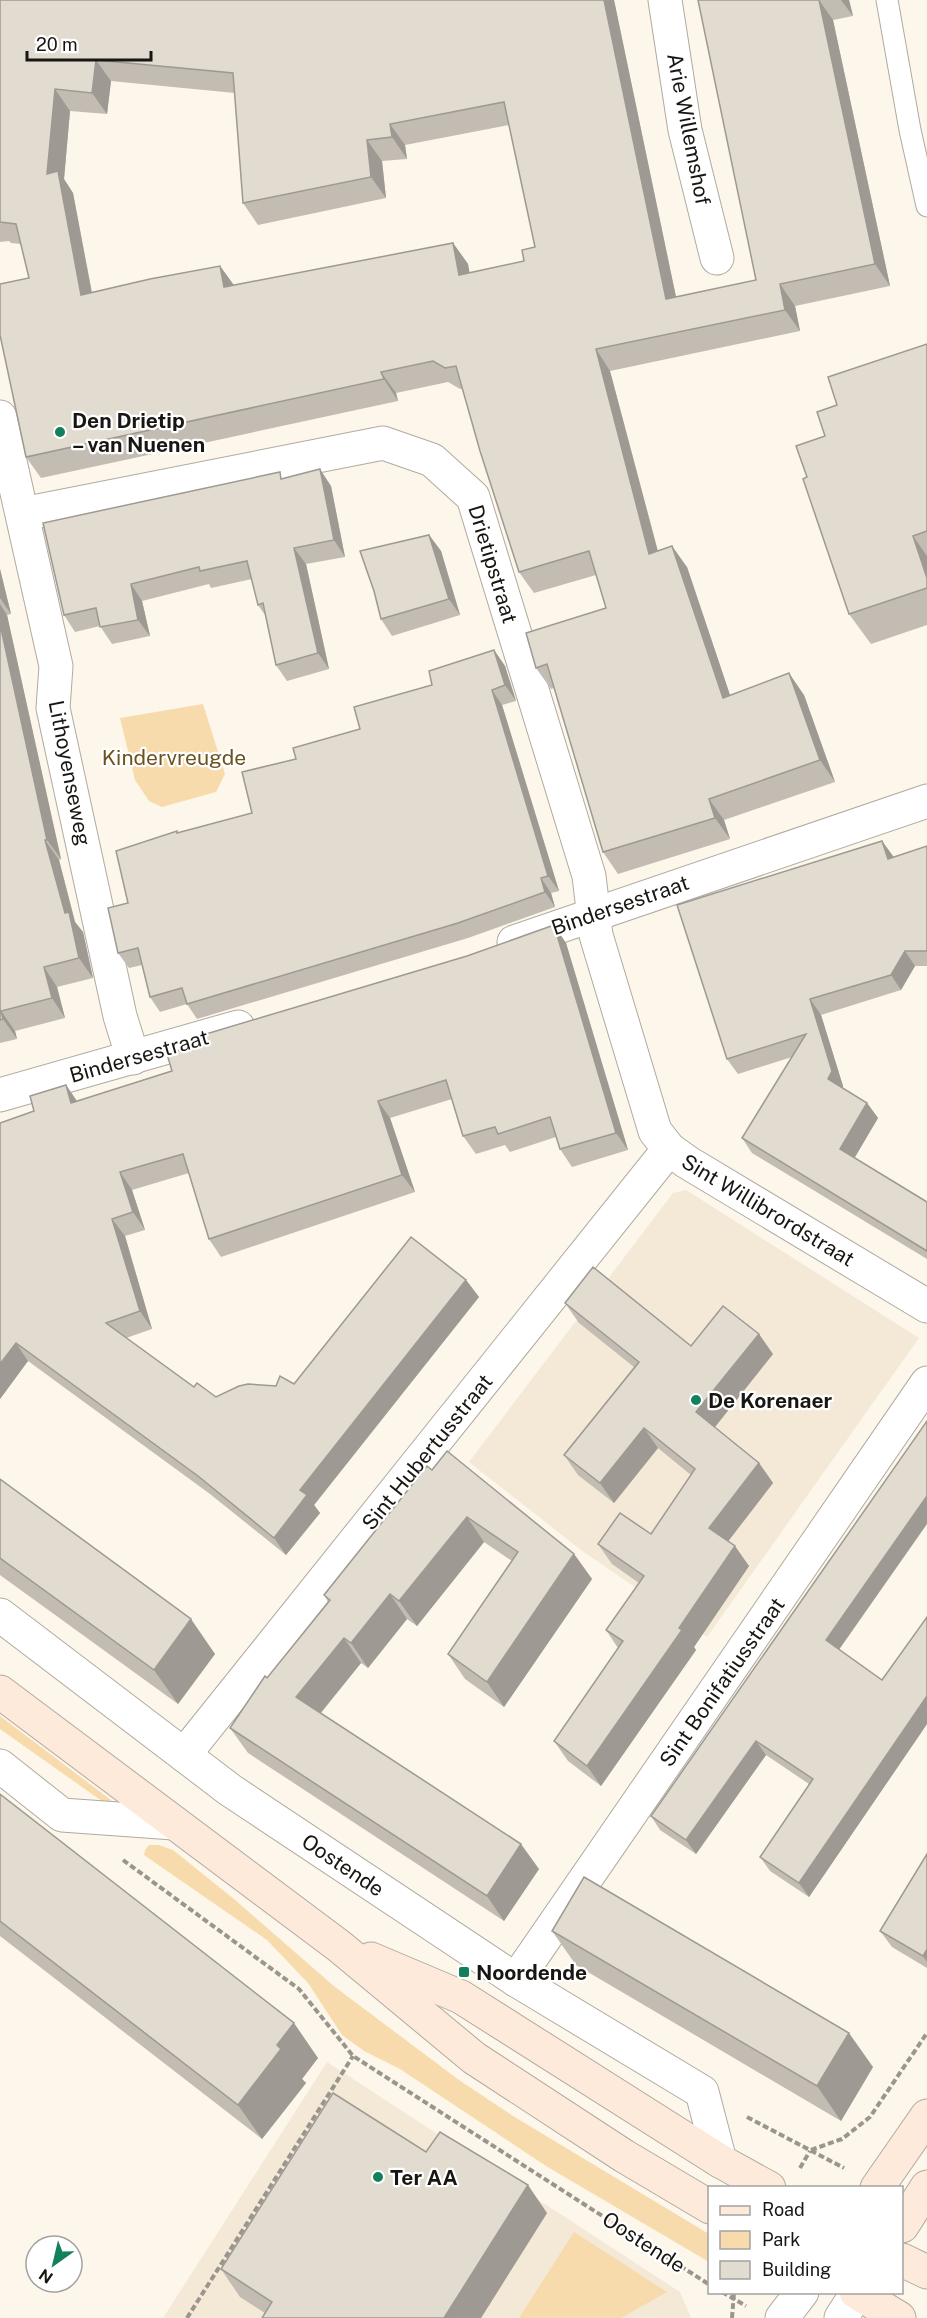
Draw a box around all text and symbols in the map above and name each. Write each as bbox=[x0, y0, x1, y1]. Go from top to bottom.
scale bar bbox=[27, 24, 152, 62]
text: 20 m bbox=[36, 34, 78, 55]
street label: Arie Willemshof bbox=[662, 51, 716, 207]
place label: Den Drietip – van Nuenen bbox=[72, 408, 205, 457]
marker: Den Drietip – van Nuenen bbox=[53, 425, 67, 439]
street label: Drietipstraat bbox=[463, 502, 523, 626]
street label: Lithoyenseweg bbox=[44, 698, 96, 848]
park label: Kindervreugde bbox=[102, 745, 246, 770]
street label: Bindersestraat bbox=[548, 870, 692, 940]
street label: Bindersestraat bbox=[66, 1024, 212, 1088]
street label: Sint Willibrordstraat bbox=[677, 1149, 859, 1271]
street label: Sint Hubertusstraat bbox=[356, 1369, 498, 1535]
place label: De Korenaer bbox=[708, 1388, 832, 1413]
marker: De Korenaer bbox=[689, 1393, 703, 1407]
street label: Sint Bonifatiusstraat bbox=[654, 1593, 790, 1771]
street label: Oostende bbox=[297, 1828, 389, 1902]
place label: Noordende bbox=[476, 1960, 587, 1985]
marker: Noordende bbox=[457, 1965, 471, 1979]
place label: Ter AA bbox=[390, 2165, 458, 2190]
marker: Ter AA bbox=[371, 2170, 385, 2184]
legend bbox=[708, 2186, 903, 2294]
text: Road bbox=[762, 2199, 805, 2220]
street label: Oostende bbox=[598, 2206, 690, 2278]
text: Park bbox=[762, 2229, 800, 2250]
north arrow bbox=[24, 2234, 84, 2294]
text: Building bbox=[762, 2259, 831, 2280]
text: N bbox=[35, 2265, 56, 2287]

